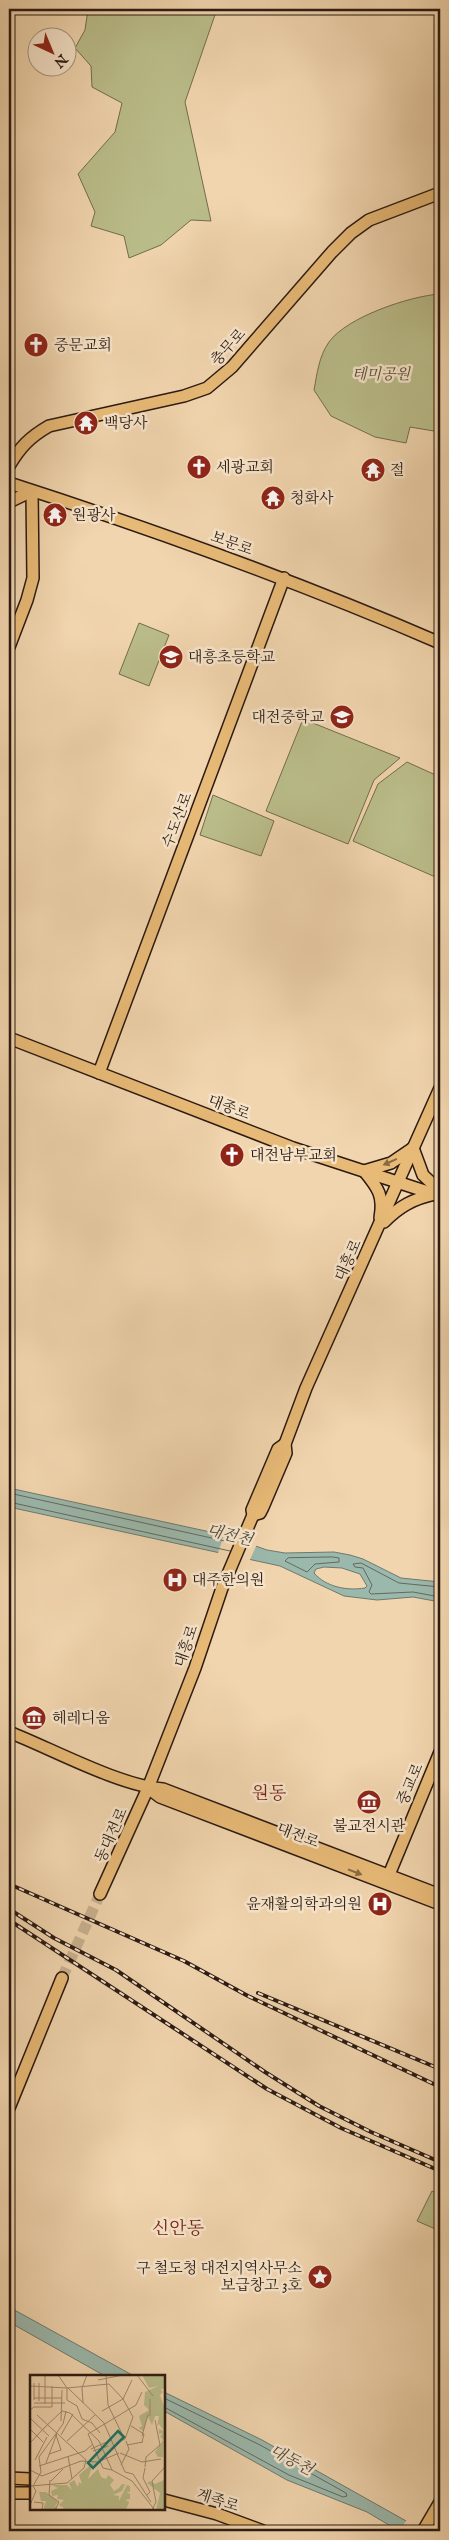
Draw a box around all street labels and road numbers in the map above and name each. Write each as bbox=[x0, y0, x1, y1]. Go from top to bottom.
street label: 충무로 bbox=[207, 324, 250, 370]
street label: 보문로 bbox=[208, 527, 256, 560]
street label: 수도산로 bbox=[158, 789, 197, 851]
street label: 대종로 bbox=[205, 1091, 253, 1124]
street label: 대흥로 bbox=[331, 1236, 366, 1284]
street label: 대흥로 bbox=[170, 1622, 203, 1670]
street label: 중교로 bbox=[393, 1760, 428, 1808]
street label: 동대전로 bbox=[91, 1804, 132, 1866]
street label: 대전로 bbox=[274, 1819, 322, 1852]
street label: 계족로 bbox=[194, 2485, 242, 2516]

